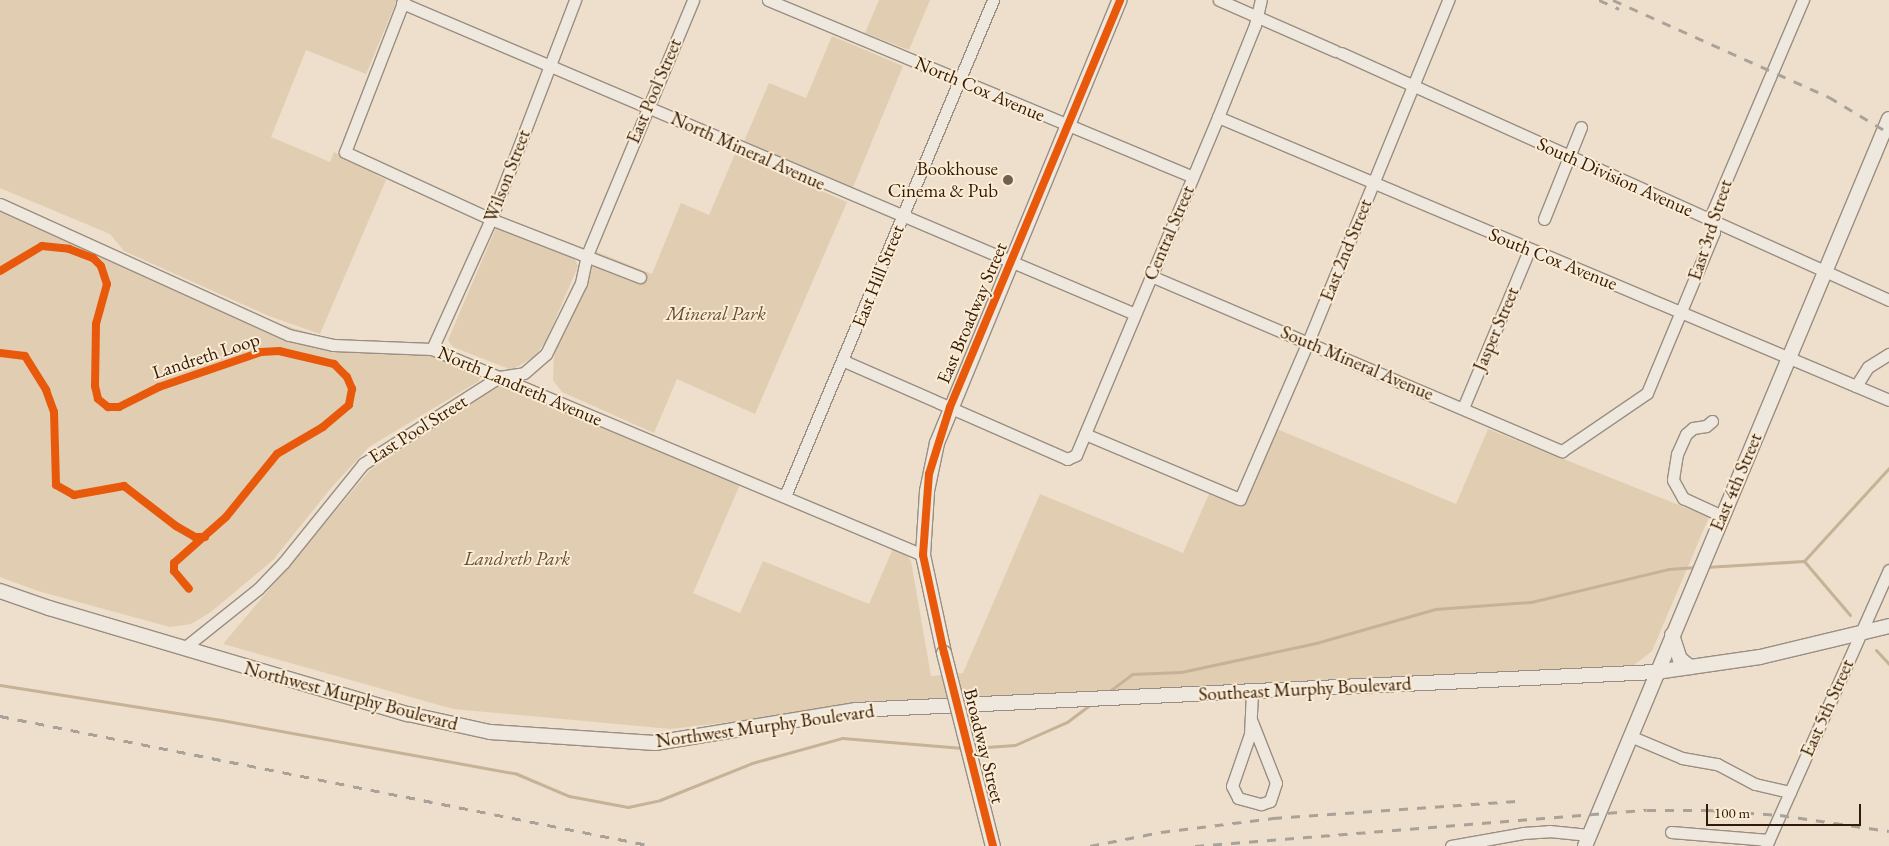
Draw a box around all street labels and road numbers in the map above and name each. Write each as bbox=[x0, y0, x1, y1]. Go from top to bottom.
street label: East Pool Street bbox=[622, 35, 686, 147]
street label: North Cox Avenue bbox=[912, 51, 1048, 127]
street label: North Mineral Avenue bbox=[667, 107, 829, 195]
street label: Wilson Street bbox=[479, 126, 535, 226]
street label: South Division Avenue bbox=[1533, 132, 1697, 222]
street label: East 3rd Street bbox=[1683, 177, 1737, 283]
street label: Central Street bbox=[1139, 182, 1199, 284]
street label: East 2nd Street bbox=[1315, 196, 1377, 304]
street label: East Hill Street bbox=[847, 221, 909, 331]
street label: South Cox Avenue bbox=[1485, 223, 1621, 295]
street label: East Broadway Street bbox=[932, 239, 1012, 387]
street label: Jasper Street bbox=[1468, 283, 1524, 375]
street label: South Mineral Avenue bbox=[1277, 320, 1437, 406]
street label: Landreth Loop bbox=[150, 328, 262, 384]
street label: North Landreth Avenue bbox=[434, 341, 606, 431]
street label: East Pool Street bbox=[365, 390, 471, 468]
street label: East 4th Street bbox=[1705, 430, 1767, 534]
street label: Northwest Murphy Boulevard bbox=[242, 656, 460, 736]
street label: East 5th Street bbox=[1795, 656, 1859, 760]
street label: Southeast Murphy Boulevard bbox=[1198, 672, 1412, 706]
street label: Broadway Street bbox=[959, 686, 1009, 806]
street label: Northwest Murphy Boulevard bbox=[654, 699, 876, 753]

